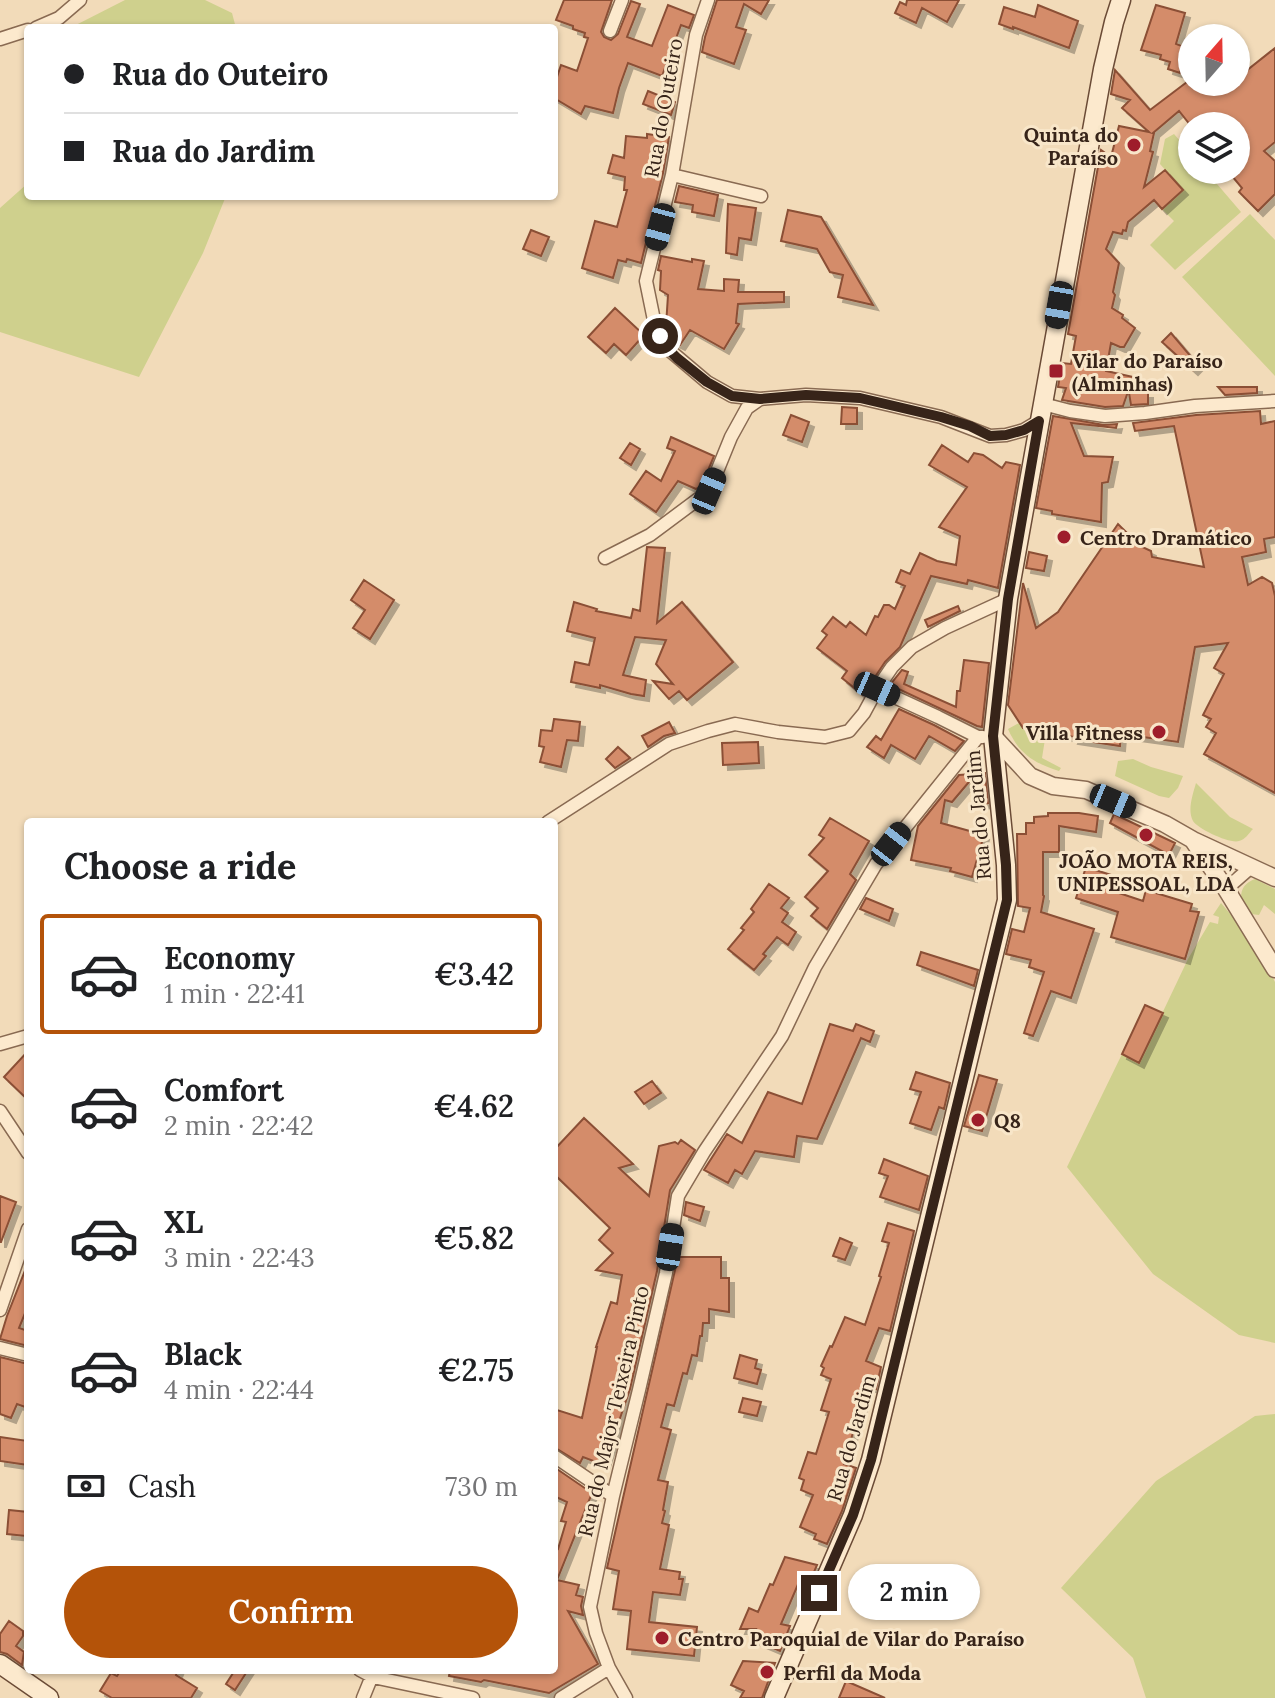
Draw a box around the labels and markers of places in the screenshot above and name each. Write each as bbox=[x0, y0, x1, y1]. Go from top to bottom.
place label: Quinta do Paraíso bbox=[1024, 122, 1118, 170]
marker: Quinta do Paraíso bbox=[1125, 136, 1143, 154]
place label: Vilar do Paraíso (Alminhas) bbox=[1072, 348, 1223, 397]
marker: Vilar do Paraíso (Alminhas) bbox=[1047, 362, 1065, 380]
place label: Centro Dramático bbox=[1080, 525, 1252, 550]
marker: Centro Dramático bbox=[1055, 528, 1073, 546]
place label: Villa Fitness bbox=[1026, 720, 1143, 745]
marker: Villa Fitness bbox=[1150, 723, 1168, 741]
marker: JOÃO MOTA REIS, UNIPESSOAL, LDA bbox=[1137, 826, 1155, 844]
place label: JOÃO MOTA REIS, UNIPESSOAL, LDA bbox=[1057, 848, 1236, 896]
place label: Q8 bbox=[994, 1108, 1021, 1133]
marker: Q8 bbox=[969, 1111, 987, 1129]
place label: Centro Paroquial de Vilar do Paraíso bbox=[678, 1626, 1024, 1651]
marker: Centro Paroquial de Vilar do Paraíso bbox=[653, 1629, 671, 1647]
place label: Perfil da Moda bbox=[783, 1660, 922, 1685]
marker: Perfil da Moda bbox=[758, 1663, 776, 1681]

